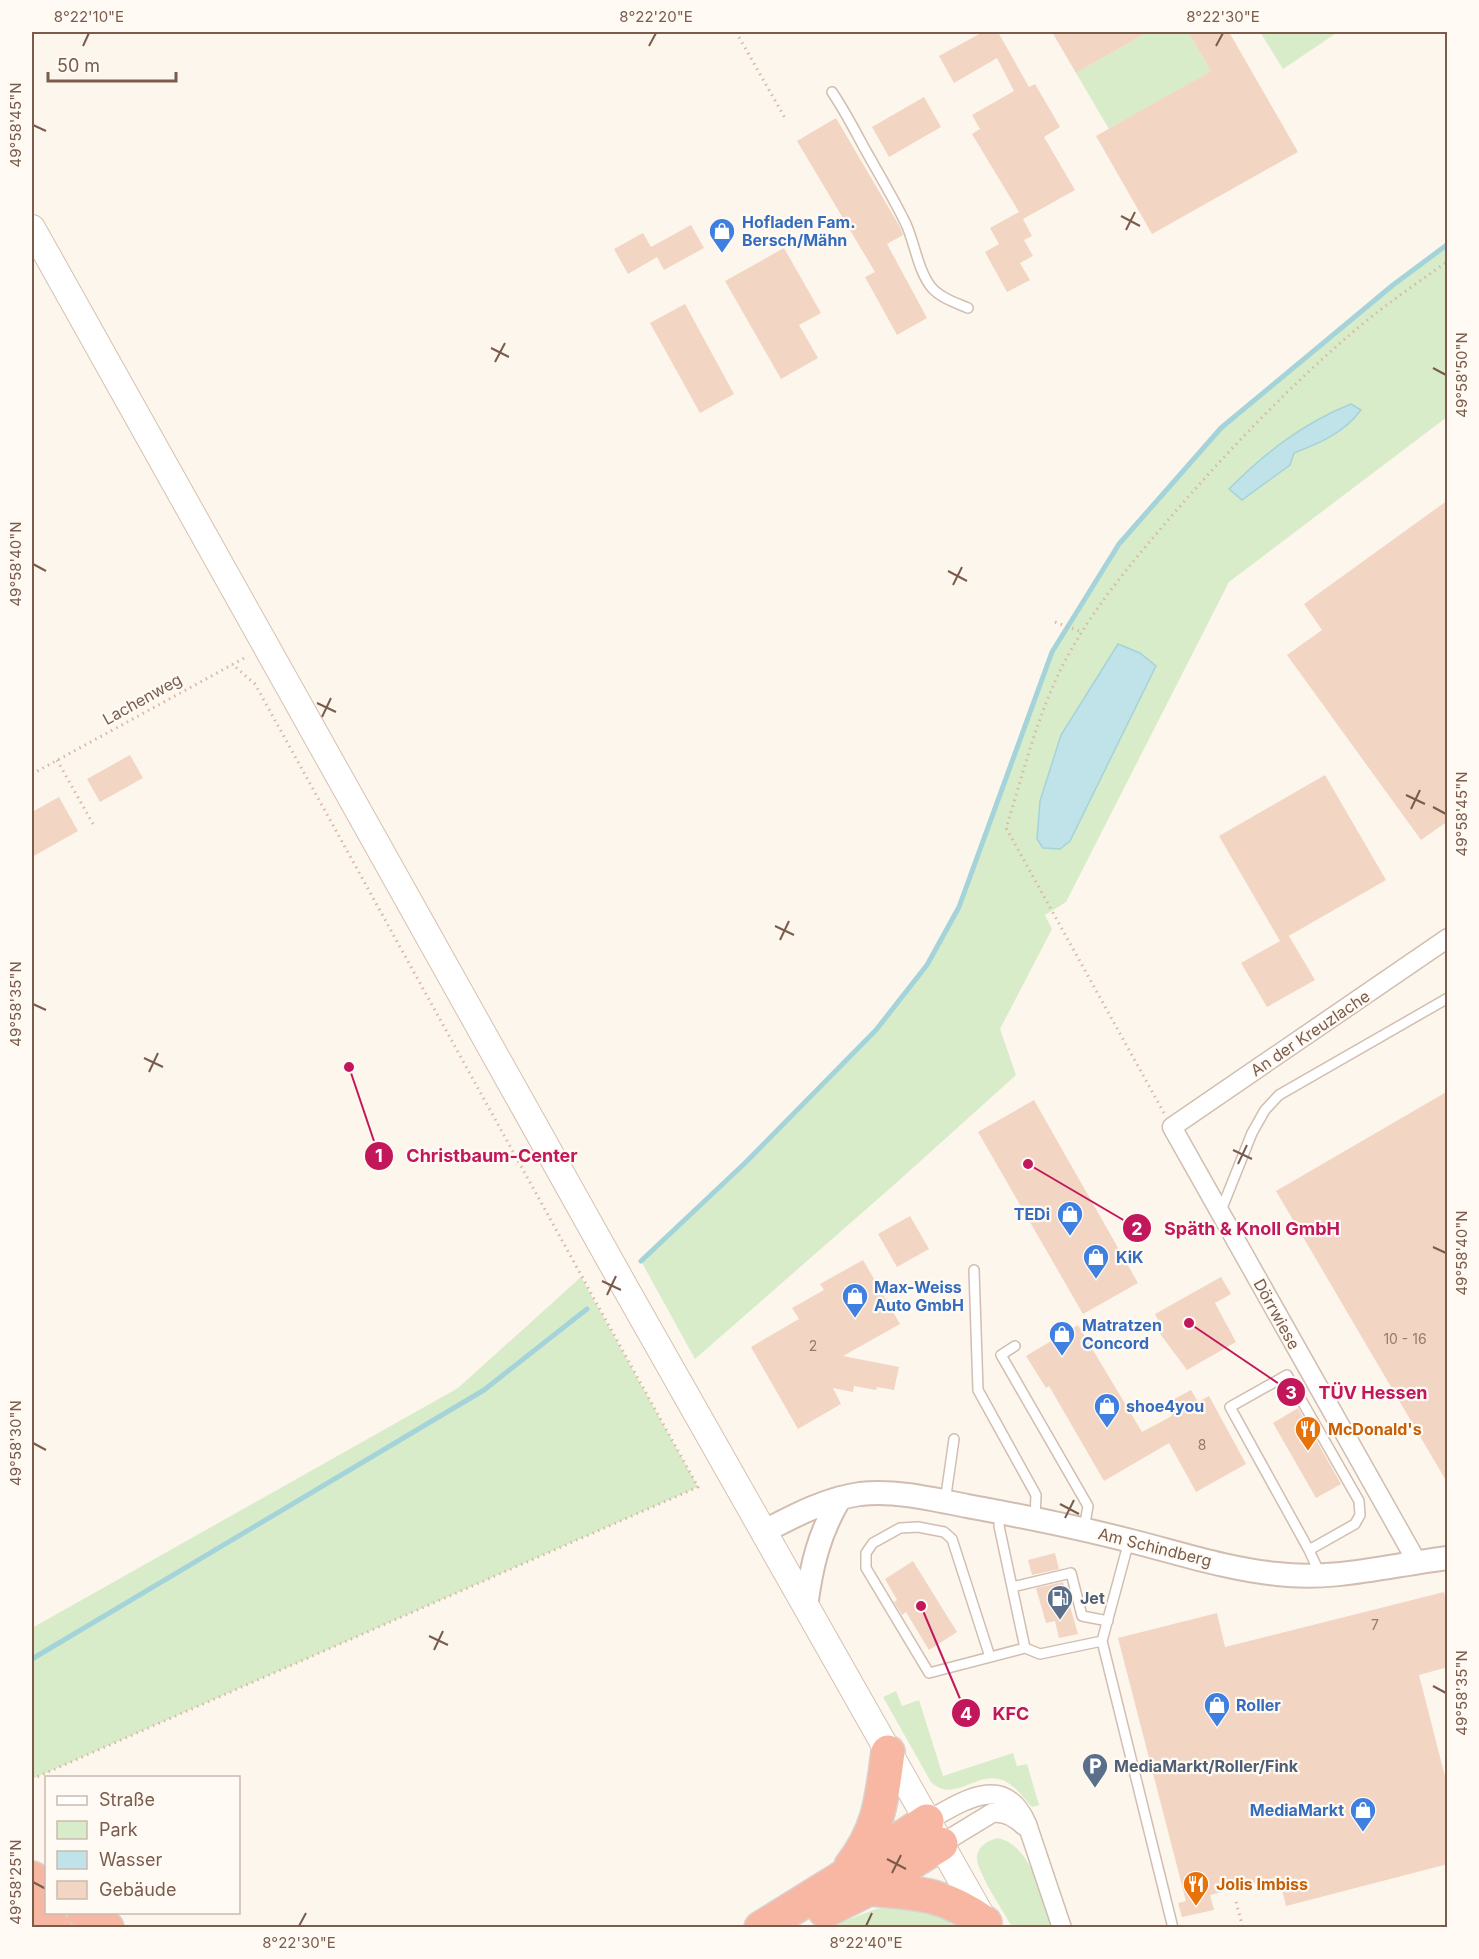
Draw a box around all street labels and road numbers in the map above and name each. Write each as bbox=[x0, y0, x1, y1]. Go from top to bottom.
street label: Lachenweg bbox=[99, 669, 185, 729]
street label: An der Kreuzlache bbox=[1247, 986, 1373, 1080]
street label: Dörrwiese bbox=[1249, 1275, 1305, 1353]
street label: Am Schindberg bbox=[1096, 1523, 1214, 1571]

